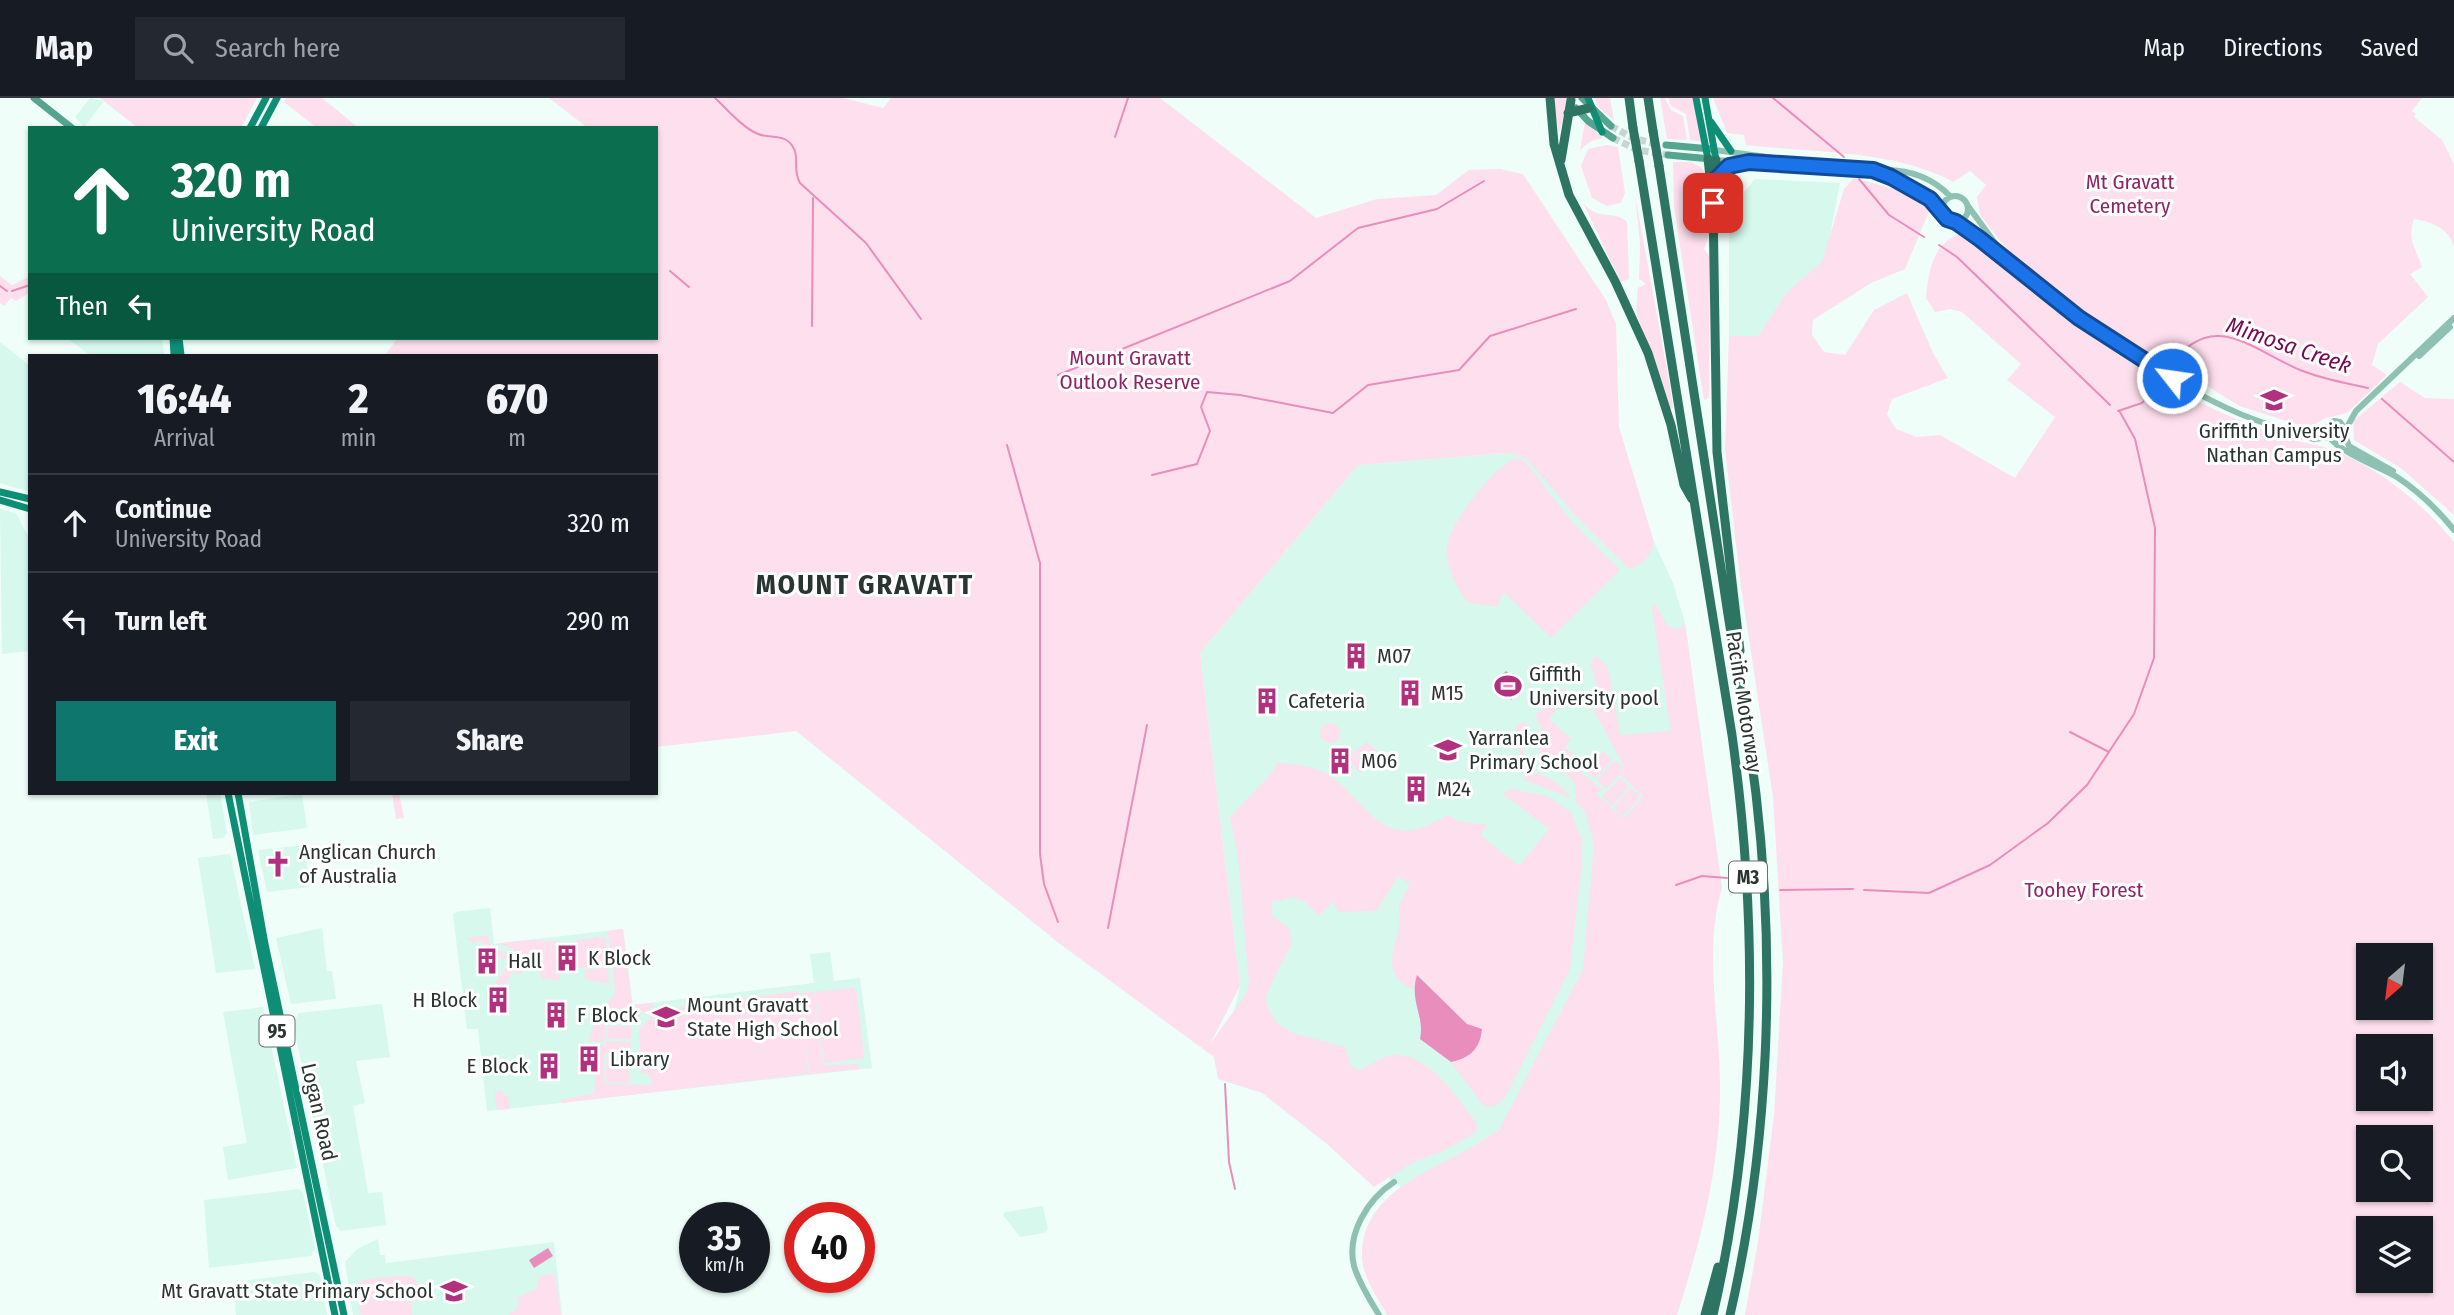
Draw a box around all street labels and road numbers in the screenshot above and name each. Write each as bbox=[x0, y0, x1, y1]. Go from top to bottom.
street label: Pacific Motorway bbox=[1720, 629, 1768, 775]
road number: M3 bbox=[1729, 862, 1767, 892]
road number: 95 bbox=[260, 1015, 294, 1046]
street label: Logan Road bbox=[295, 1061, 343, 1163]

